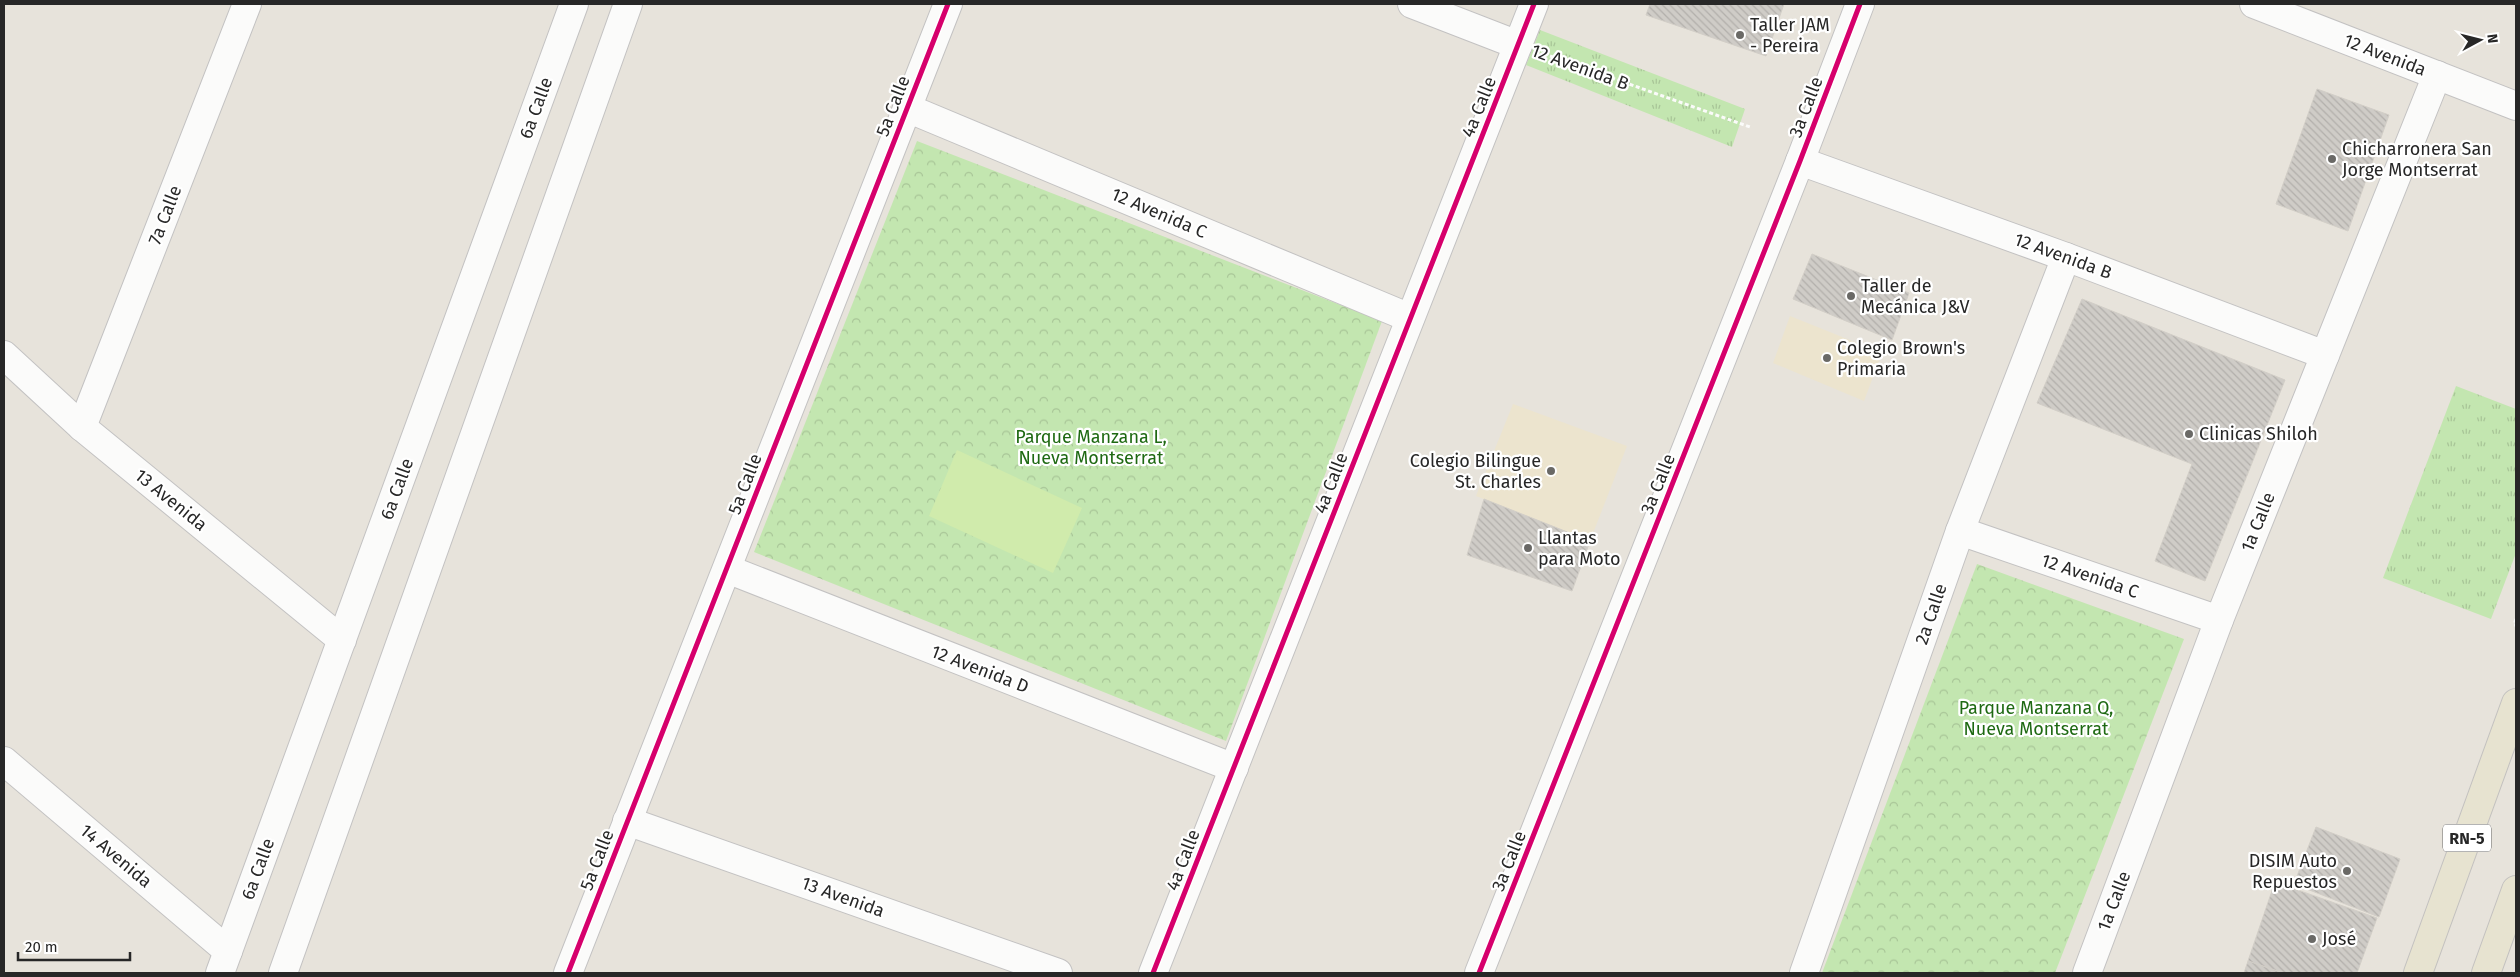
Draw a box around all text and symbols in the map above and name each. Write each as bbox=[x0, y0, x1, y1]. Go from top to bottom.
place label: Taller JAM - Pereira bbox=[1750, 14, 1830, 57]
north arrow bbox=[2455, 15, 2505, 65]
marker: Taller JAM - Pereira bbox=[1734, 29, 1746, 41]
street label: 12 Avenida bbox=[2341, 29, 2429, 81]
text: N bbox=[2483, 33, 2501, 44]
street label: 12 Avenida B bbox=[1528, 39, 1632, 95]
street label: 5a Calle bbox=[871, 72, 915, 140]
street label: 4a Calle bbox=[1457, 73, 1501, 141]
street label: 3a Calle bbox=[1784, 73, 1828, 141]
street label: 6a Calle bbox=[515, 74, 557, 142]
place label: Chicharronera San Jorge Montserrat bbox=[2342, 138, 2492, 181]
marker: Chicharronera San Jorge Montserrat bbox=[2326, 153, 2338, 165]
street label: 7a Calle bbox=[144, 182, 186, 248]
street label: 12 Avenida C bbox=[1108, 183, 1210, 243]
street label: 12 Avenida B bbox=[2011, 228, 2115, 284]
place label: Taller de Mecánica J&V bbox=[1861, 275, 1970, 318]
marker: Taller de Mecánica J&V bbox=[1845, 290, 1857, 302]
place label: Colegio Brown's Primaria bbox=[1837, 337, 1965, 380]
marker: Colegio Brown's Primaria bbox=[1821, 352, 1833, 364]
place label: Clinicas Shiloh bbox=[2199, 423, 2318, 445]
park label: Parque Manzana L, Nueva Montserrat bbox=[1015, 426, 1167, 469]
marker: Clinicas Shiloh bbox=[2183, 428, 2195, 440]
street label: 4a Calle bbox=[1309, 449, 1353, 517]
street label: 5a Calle bbox=[723, 450, 767, 518]
place label: Colegio Bilingue St. Charles bbox=[1410, 450, 1541, 493]
street label: 3a Calle bbox=[1636, 451, 1680, 517]
street label: 6a Calle bbox=[376, 455, 418, 523]
street label: 13 Avenida bbox=[130, 464, 212, 536]
marker: Colegio Bilingue St. Charles bbox=[1545, 465, 1557, 477]
street label: 1a Calle bbox=[2236, 489, 2280, 555]
place label: Llantas para Moto bbox=[1538, 527, 1620, 570]
marker: Llantas para Moto bbox=[1522, 542, 1534, 554]
street label: 12 Avenida C bbox=[2038, 549, 2142, 603]
street label: 2a Calle bbox=[1910, 581, 1952, 647]
street label: 12 Avenida D bbox=[928, 640, 1032, 698]
park label: Parque Manzana Q, Nueva Montserrat bbox=[1959, 697, 2113, 740]
street label: 14 Avenida bbox=[76, 820, 156, 892]
road number: RN-5 bbox=[2443, 824, 2491, 851]
street label: 5a Calle bbox=[575, 826, 619, 894]
street label: 4a Calle bbox=[1161, 826, 1205, 894]
street label: 3a Calle bbox=[1487, 828, 1531, 894]
street label: 6a Calle bbox=[237, 835, 279, 903]
place label: DISIM Auto Repuestos bbox=[2249, 850, 2337, 893]
marker: DISIM Auto Repuestos bbox=[2341, 865, 2353, 877]
street label: 1a Calle bbox=[2093, 868, 2135, 934]
street label: 13 Avenida bbox=[799, 872, 887, 922]
place label: José bbox=[2322, 928, 2356, 950]
scale bar bbox=[18, 930, 130, 962]
marker: José bbox=[2306, 933, 2318, 945]
text: 20 m bbox=[25, 938, 58, 956]

